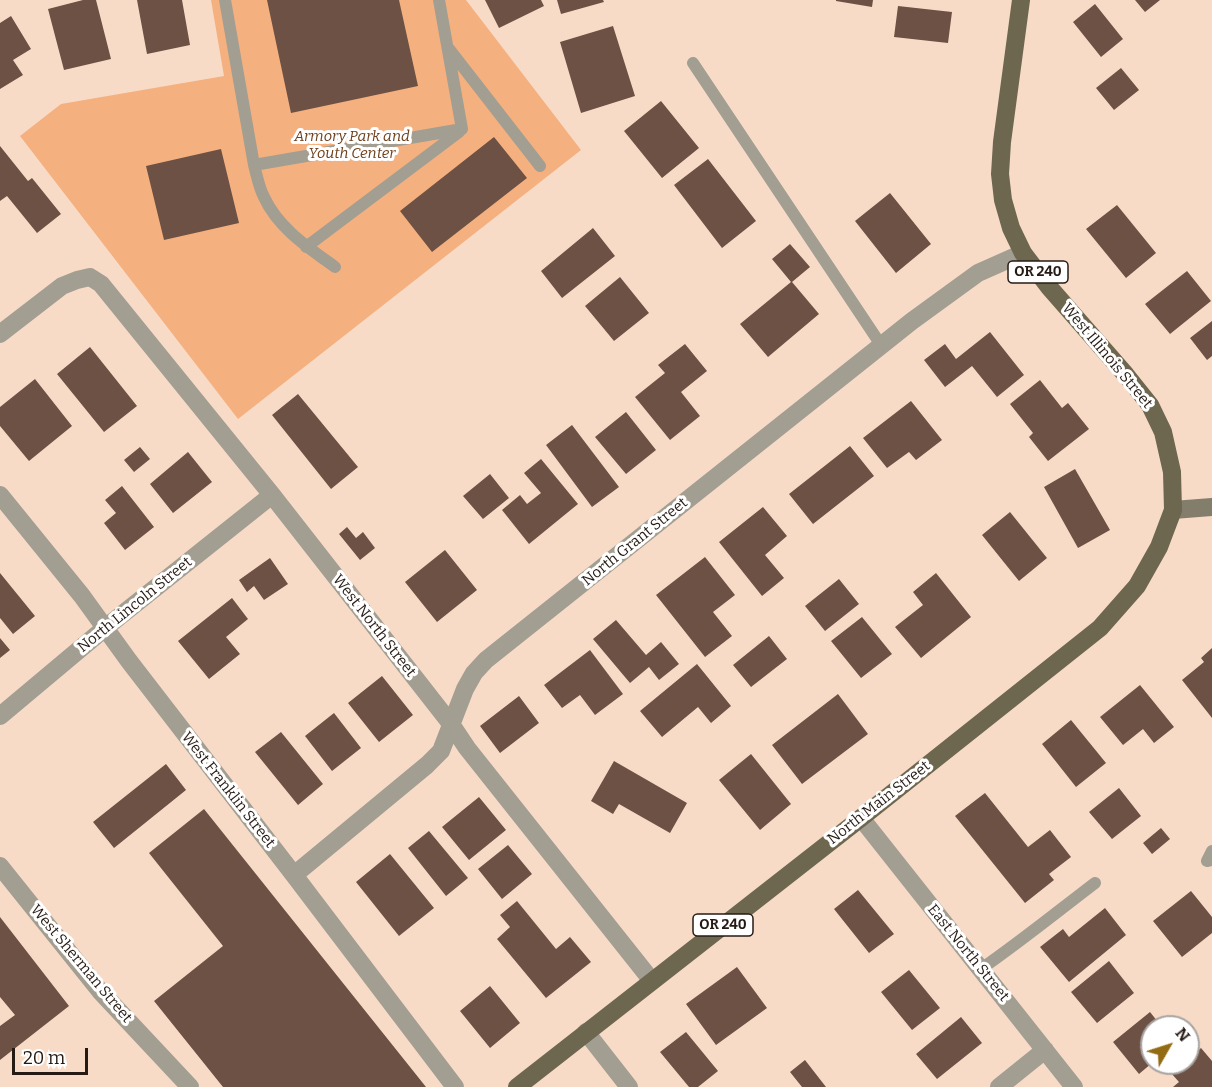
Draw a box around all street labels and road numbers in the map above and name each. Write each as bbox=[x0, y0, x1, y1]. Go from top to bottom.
road number: OR 240 bbox=[1008, 261, 1068, 283]
street label: West Illinois Street bbox=[1058, 300, 1156, 412]
street label: North Grant Street bbox=[579, 494, 691, 590]
street label: North Lincoln Street bbox=[74, 553, 196, 657]
street label: West North Street bbox=[328, 571, 420, 681]
street label: West Franklin Street bbox=[177, 729, 279, 851]
street label: North Main Street bbox=[824, 757, 934, 849]
street label: West Sherman Street bbox=[26, 901, 136, 1027]
street label: East North Street bbox=[923, 901, 1013, 1005]
road number: OR 240 bbox=[693, 914, 753, 936]

